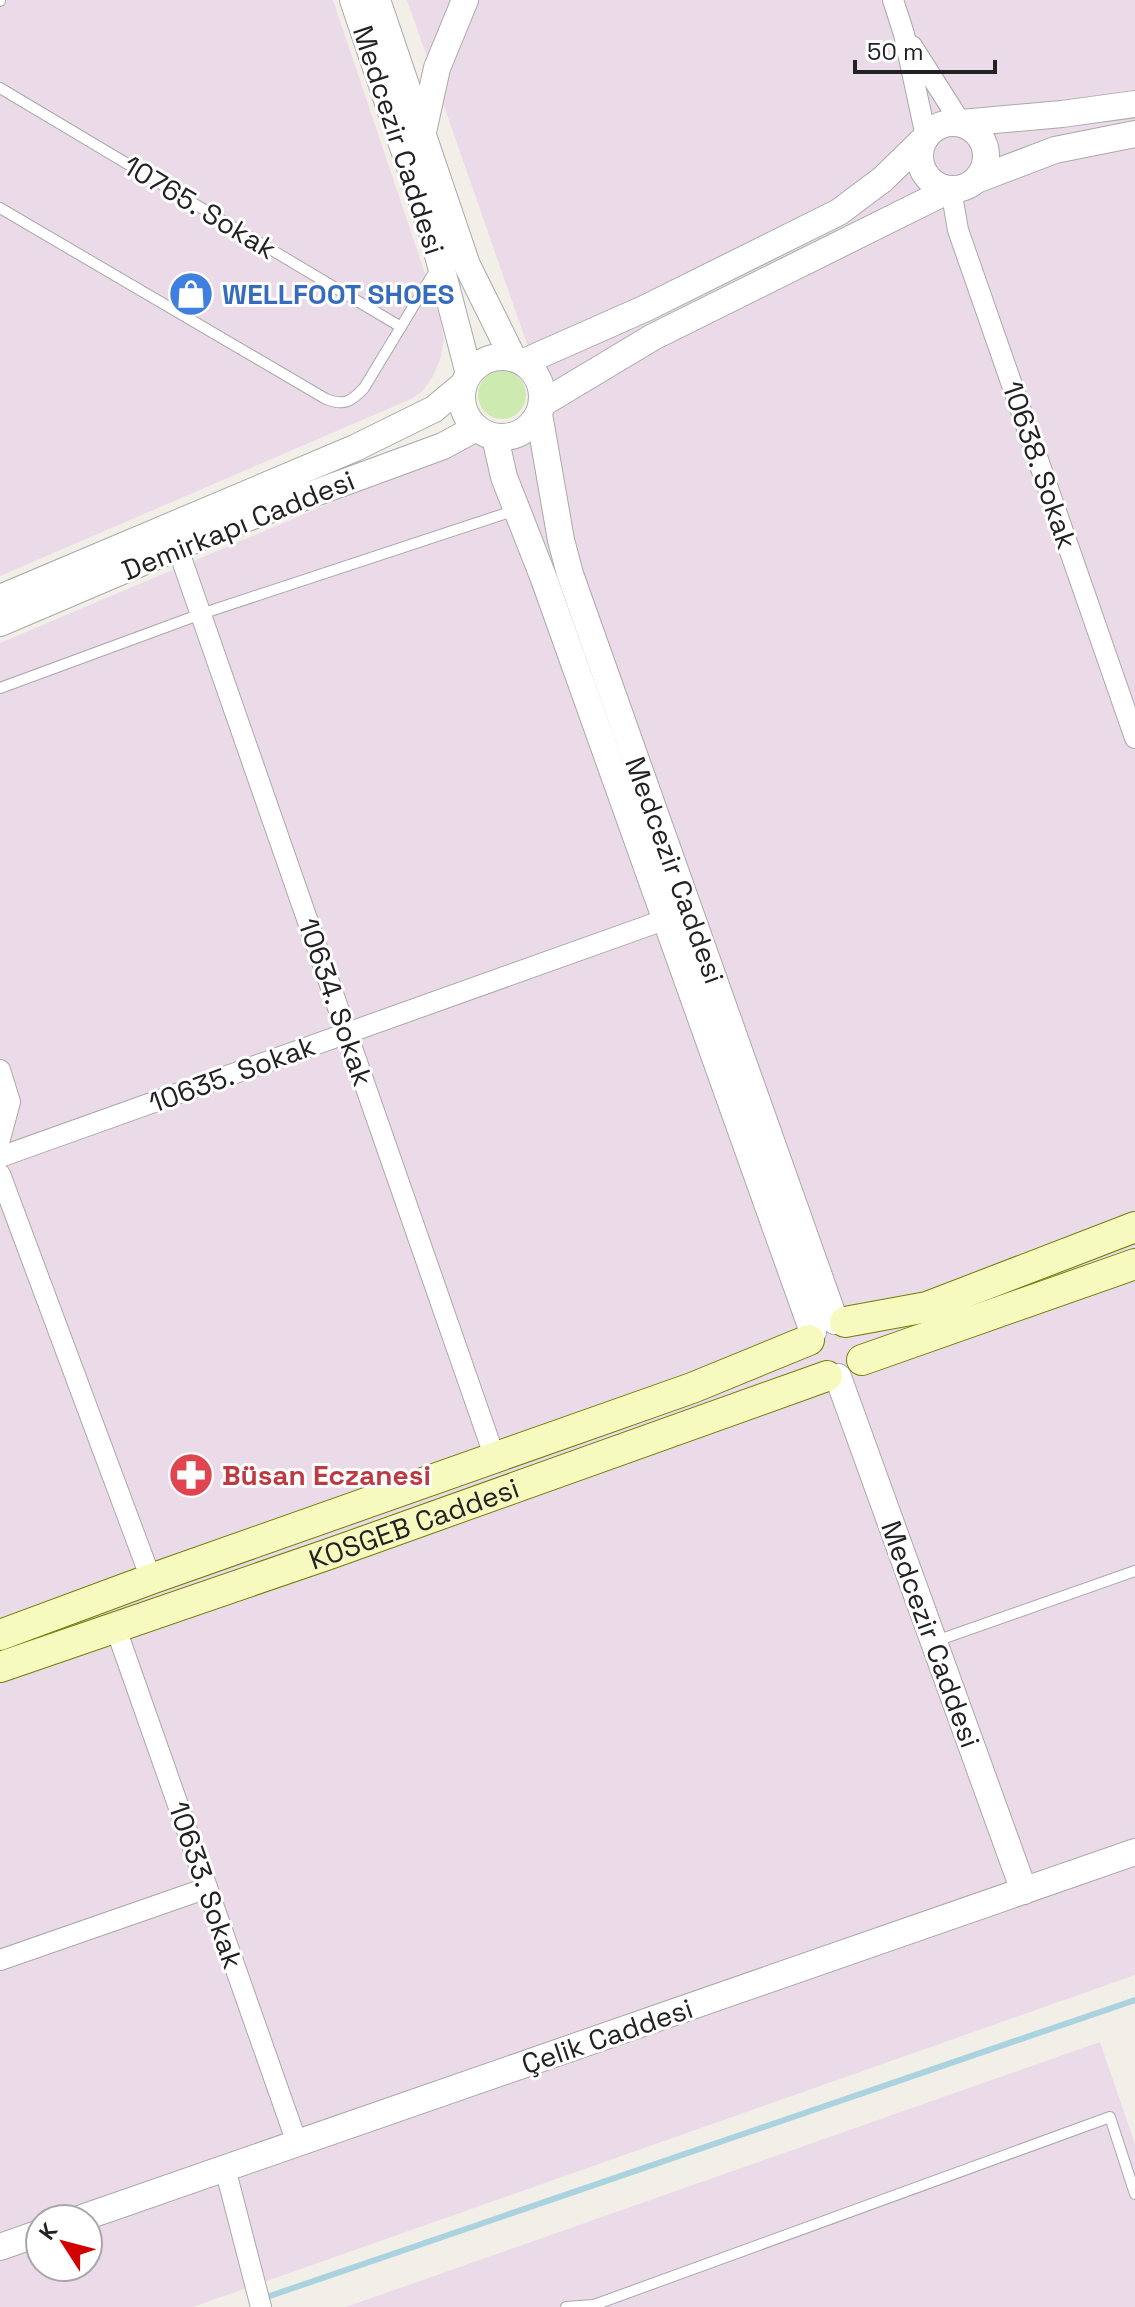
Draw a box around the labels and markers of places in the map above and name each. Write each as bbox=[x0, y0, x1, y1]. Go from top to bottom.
shop icon: WELLFOOT SHOES bbox=[167, 270, 215, 318]
place label: WELLFOOT SHOES bbox=[222, 276, 454, 312]
pharmacy icon: Büsan Eczanesi bbox=[167, 1451, 215, 1499]
place label: Büsan Eczanesi bbox=[222, 1457, 431, 1493]

